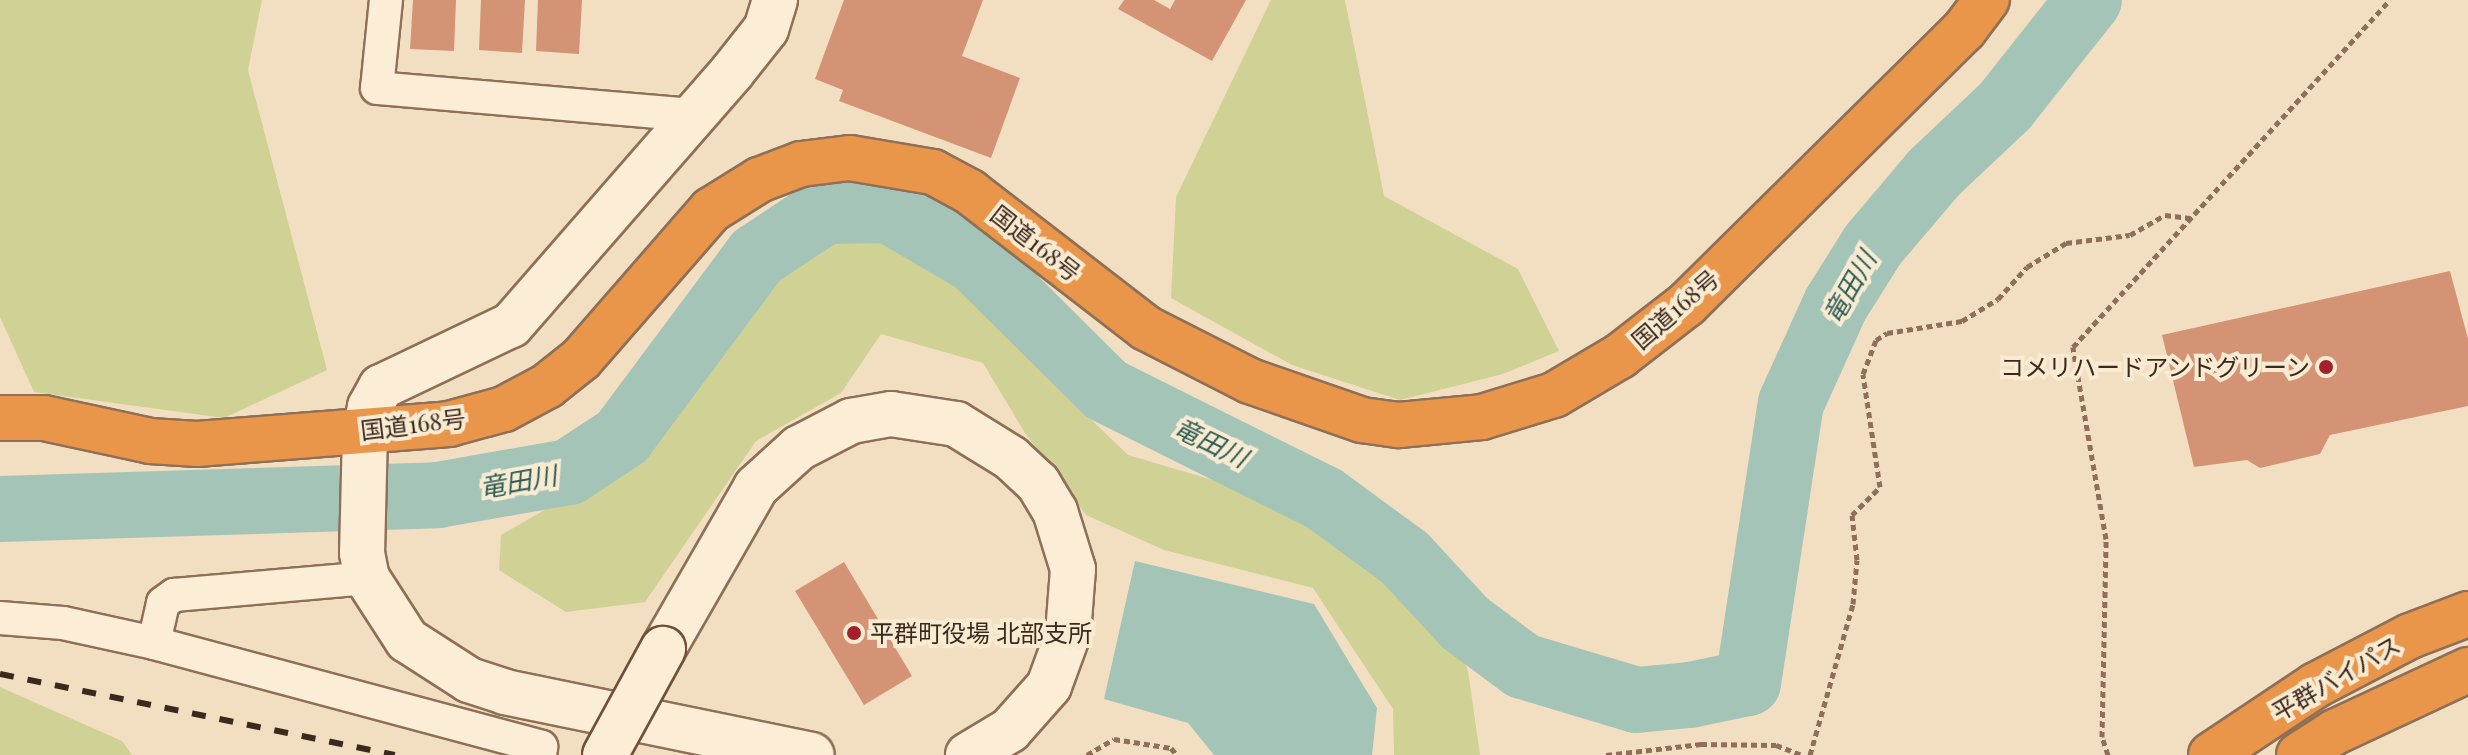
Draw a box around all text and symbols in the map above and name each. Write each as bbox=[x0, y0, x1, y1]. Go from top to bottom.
street label: 国道168号 bbox=[985, 199, 1087, 287]
water label: 竜田川 bbox=[1816, 245, 1882, 329]
street label: 国道168号 bbox=[1626, 263, 1724, 355]
place label: コメリハードアンドグリーン bbox=[1998, 353, 2310, 381]
marker: コメリハードアンドグリーン bbox=[2317, 358, 2335, 376]
street label: 国道168号 bbox=[359, 403, 467, 445]
water label: 竜田川 bbox=[1169, 411, 1253, 473]
water label: 竜田川 bbox=[477, 459, 559, 503]
place label: 平群町役場 北部支所 bbox=[870, 619, 1092, 647]
marker: 平群町役場 北部支所 bbox=[845, 624, 863, 642]
street label: 平群バイパス bbox=[2266, 630, 2406, 726]

